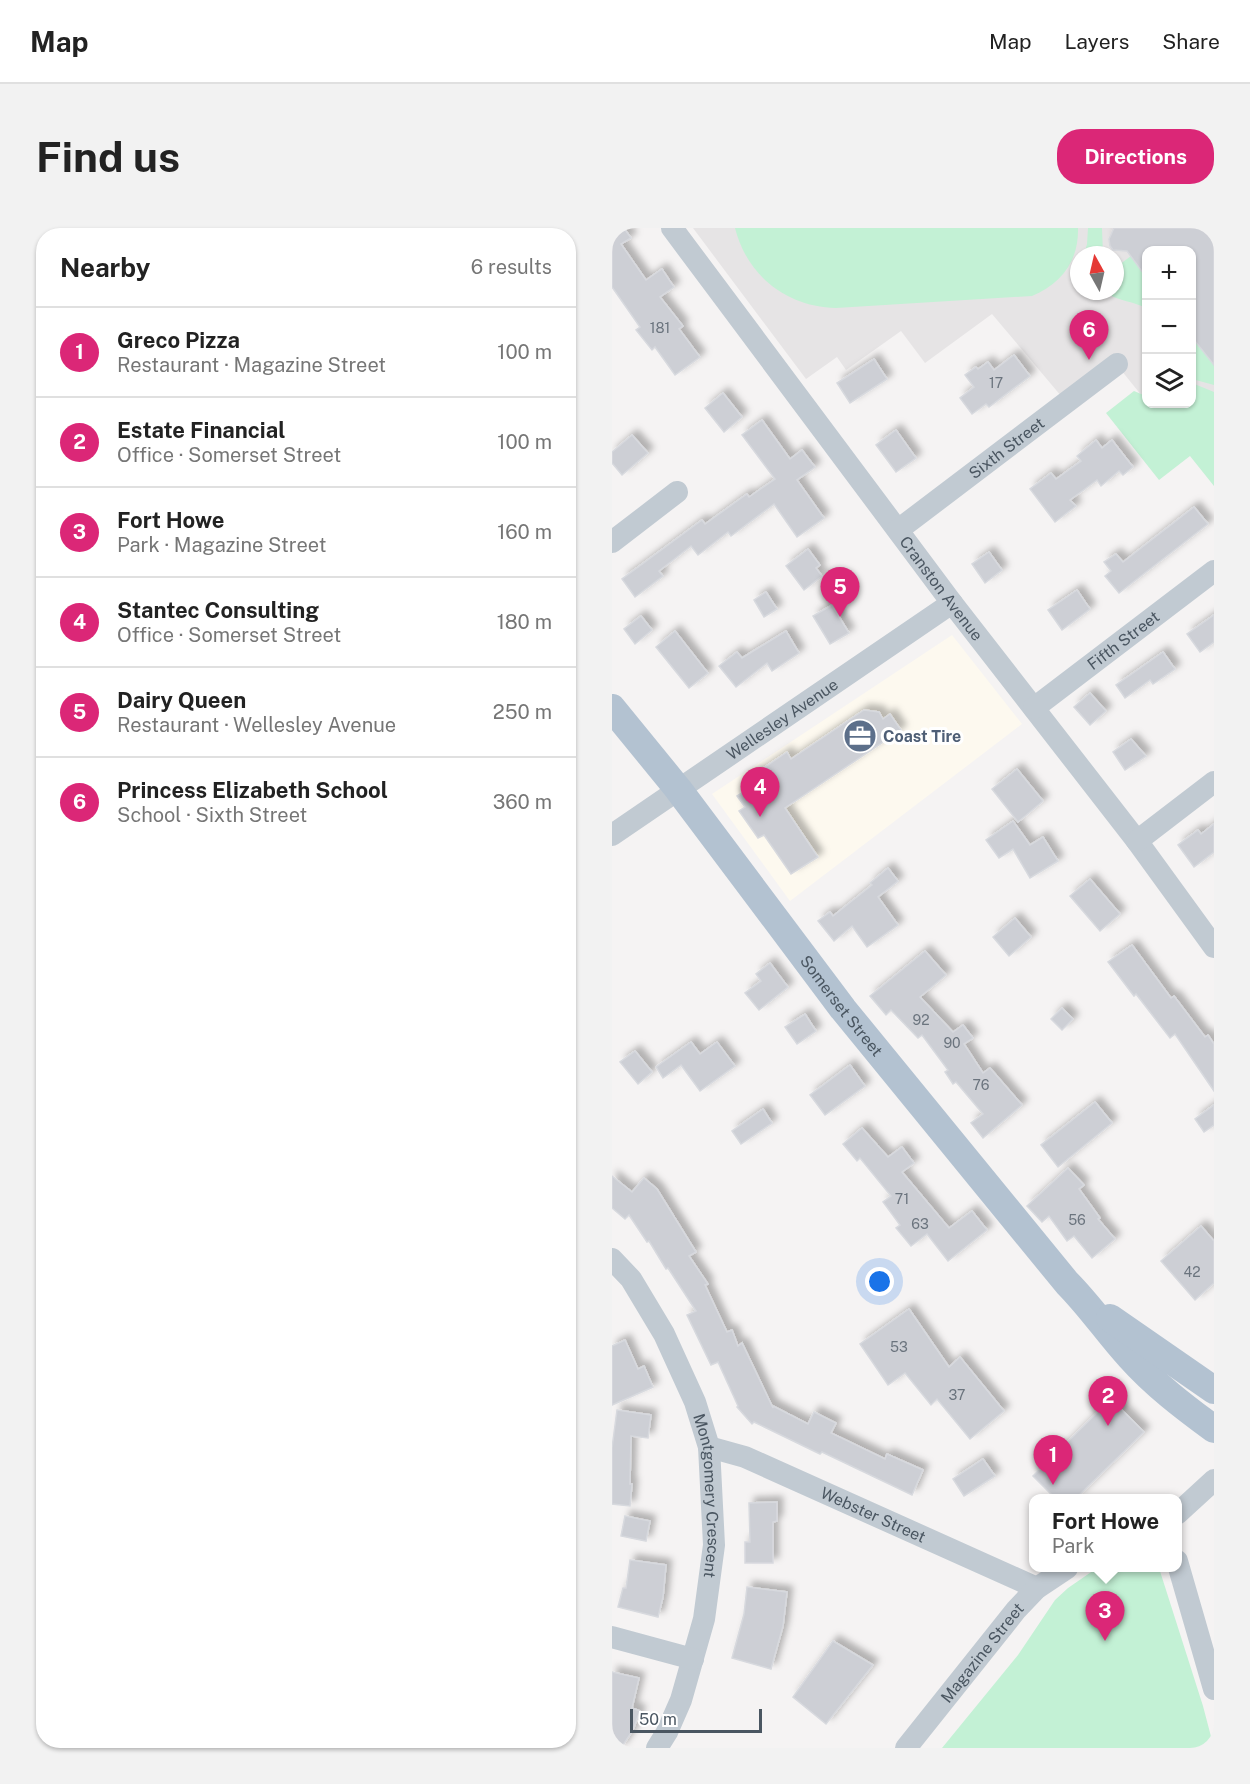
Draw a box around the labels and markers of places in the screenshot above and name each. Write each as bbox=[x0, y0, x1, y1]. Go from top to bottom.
pin: 6 bbox=[1070, 310, 1108, 360]
pin: 5 bbox=[820, 568, 860, 617]
office icon: Coast Tire bbox=[842, 718, 878, 754]
place label: Coast Tire bbox=[883, 727, 961, 746]
pin: 4 bbox=[740, 768, 780, 817]
pin: 2 bbox=[1088, 1376, 1128, 1426]
pin: 1 bbox=[1034, 1436, 1072, 1485]
pin: 3 bbox=[1086, 1592, 1124, 1641]

